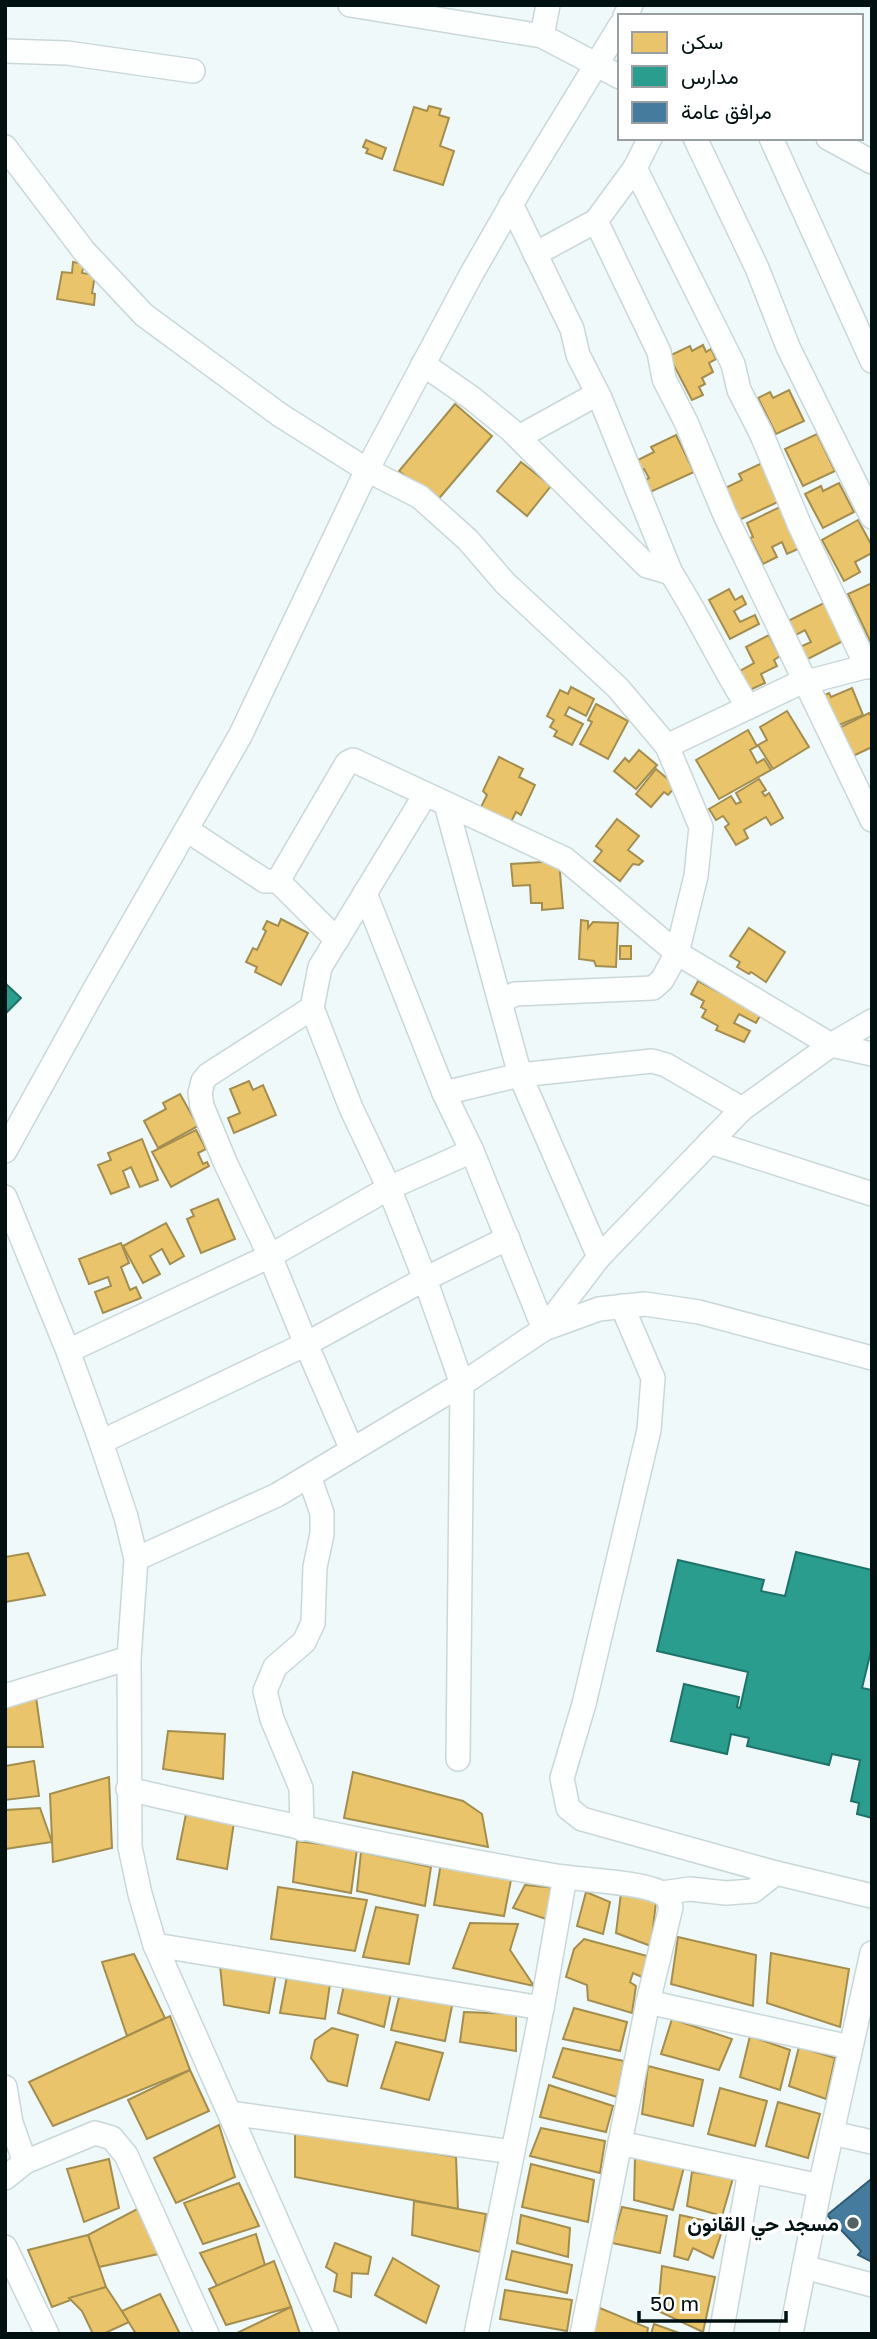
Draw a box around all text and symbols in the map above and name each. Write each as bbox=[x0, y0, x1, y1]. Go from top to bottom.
legend bbox=[618, 14, 863, 140]
text: سكن bbox=[681, 28, 723, 54]
text: مدارس bbox=[681, 63, 739, 90]
text: مرافق عامة bbox=[681, 98, 772, 125]
place label: مسجد حي القانون bbox=[687, 2210, 839, 2241]
marker: مسجد حي القانون bbox=[845, 2215, 861, 2231]
scale bar bbox=[639, 2280, 786, 2324]
text: 50 m bbox=[650, 2290, 699, 2316]

